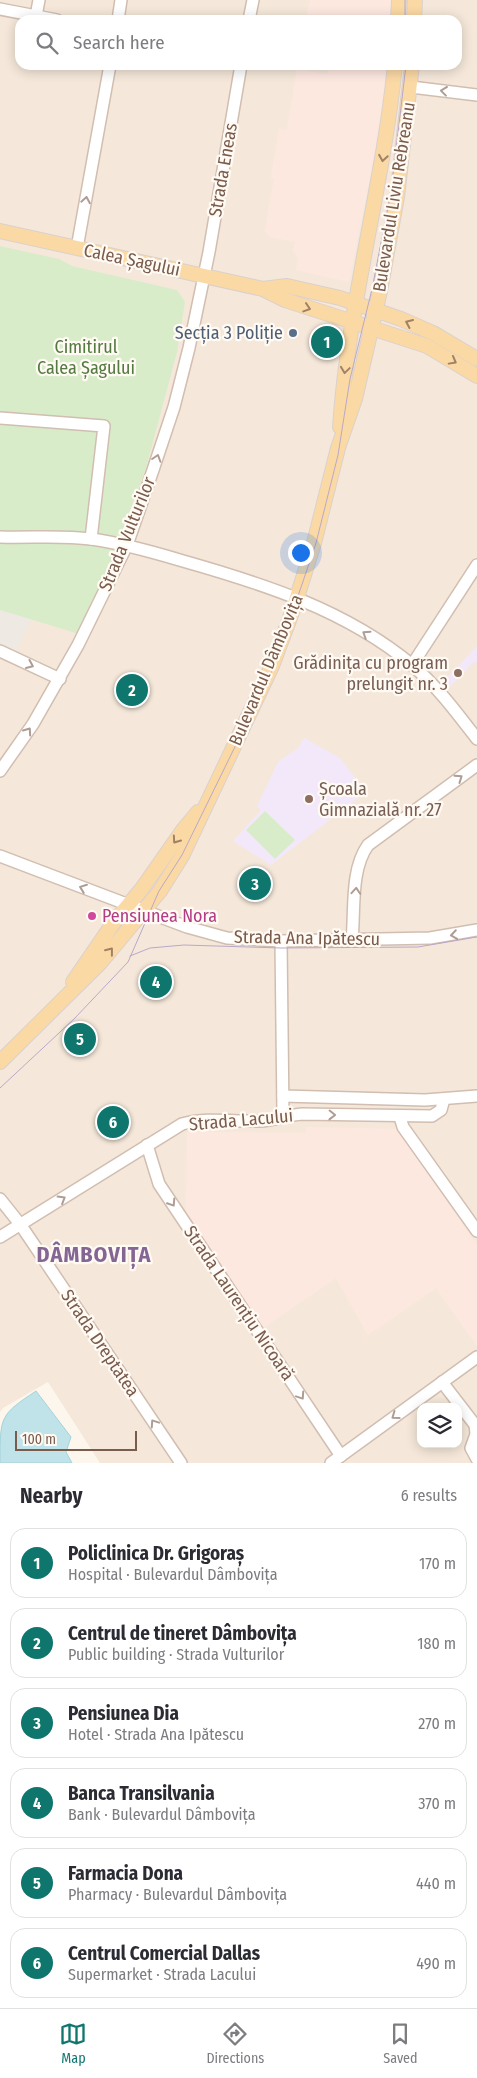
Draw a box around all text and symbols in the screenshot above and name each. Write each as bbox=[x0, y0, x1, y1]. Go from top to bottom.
search box bbox=[15, 15, 462, 70]
icon: search bbox=[33, 29, 61, 57]
text: Search here bbox=[73, 31, 165, 54]
one-way arrow bbox=[440, 86, 448, 97]
street label: Bulevardul Liviu Rebreanu bbox=[368, 100, 420, 294]
street label: Strada Eneas bbox=[204, 121, 242, 219]
one-way arrow bbox=[378, 155, 389, 163]
one-way arrow bbox=[80, 196, 90, 204]
street label: Calea Șagului bbox=[82, 239, 182, 281]
one-way arrow bbox=[302, 302, 310, 312]
one-way arrow bbox=[405, 318, 414, 329]
place label: Secția 3 Poliție bbox=[175, 322, 283, 344]
pin: 1 bbox=[311, 323, 343, 361]
marker: Secția 3 Poliție bbox=[287, 327, 299, 339]
park label: Cimitirul Calea Șagului bbox=[37, 336, 135, 379]
one-way arrow bbox=[448, 355, 457, 365]
one-way arrow bbox=[341, 366, 351, 375]
one-way arrow bbox=[151, 455, 161, 463]
street label: Strada Vulturilor bbox=[94, 473, 160, 594]
your location bbox=[288, 540, 314, 566]
street label: Bulevardul Dâmbovița bbox=[224, 591, 308, 749]
one-way arrow bbox=[363, 631, 372, 640]
place label: Grădinița cu program prelungit nr. 3 bbox=[293, 652, 448, 695]
one-way arrow bbox=[25, 658, 34, 669]
marker: Grădinița cu program prelungit nr. 3 bbox=[452, 667, 464, 679]
pin: 2 bbox=[116, 671, 148, 709]
one-way arrow bbox=[22, 727, 31, 737]
one-way arrow bbox=[453, 775, 463, 784]
place label: Școala Gimnazială nr. 27 bbox=[319, 778, 441, 821]
marker: Școala Gimnazială nr. 27 bbox=[303, 793, 315, 805]
one-way arrow bbox=[173, 834, 182, 843]
pin: 3 bbox=[239, 865, 271, 903]
one-way arrow bbox=[79, 883, 88, 894]
one-way arrow bbox=[350, 887, 361, 895]
place label: Pensiunea Nora bbox=[102, 905, 217, 927]
marker: Pensiunea Nora bbox=[86, 910, 98, 922]
street label: Strada Ana Ipătescu bbox=[234, 926, 380, 950]
one-way arrow bbox=[449, 929, 457, 940]
one-way arrow bbox=[105, 947, 114, 956]
pin: 4 bbox=[140, 963, 172, 1001]
pin: 5 bbox=[64, 1020, 96, 1058]
pin: 6 bbox=[97, 1103, 129, 1141]
street label: Strada Lacului bbox=[188, 1104, 294, 1136]
one-way arrow bbox=[328, 1110, 336, 1120]
one-way arrow bbox=[56, 1196, 65, 1206]
one-way arrow bbox=[165, 1198, 175, 1207]
street label: Strada Laurențiu Nicoară bbox=[179, 1221, 299, 1385]
district label: DÂMBOVIȚA bbox=[37, 1241, 151, 1269]
street label: Strada Dreptatea bbox=[56, 1285, 144, 1401]
one-way arrow bbox=[295, 1391, 304, 1400]
map controls bbox=[417, 1403, 462, 1448]
button: layers bbox=[417, 1403, 462, 1448]
one-way arrow bbox=[391, 1410, 401, 1419]
one-way arrow bbox=[151, 1419, 160, 1428]
scale bar bbox=[15, 1428, 138, 1451]
text: 100 m bbox=[22, 1431, 56, 1448]
text: Nearby bbox=[20, 1483, 82, 1509]
text: 6 results bbox=[401, 1486, 457, 1505]
text: Policlinica Dr. Grigoraș bbox=[68, 1542, 244, 1565]
text: 1 bbox=[34, 1554, 40, 1573]
text: 170 m bbox=[419, 1554, 456, 1573]
text: Hospital · Bulevardul Dâmbovița bbox=[68, 1565, 278, 1584]
text: Centrul de tineret Dâmbovița bbox=[68, 1622, 297, 1645]
text: 2 bbox=[33, 1634, 41, 1653]
text: 180 m bbox=[417, 1634, 456, 1653]
text: Public building · Strada Vulturilor bbox=[68, 1645, 284, 1664]
text: Pensiunea Dia bbox=[68, 1702, 179, 1725]
text: 3 bbox=[33, 1714, 41, 1733]
text: 270 m bbox=[418, 1714, 456, 1733]
text: Hotel · Strada Ana Ipătescu bbox=[68, 1725, 244, 1744]
text: Banca Transilvania bbox=[68, 1782, 215, 1805]
text: 4 bbox=[33, 1794, 41, 1813]
text: 370 m bbox=[418, 1794, 456, 1813]
text: Bank · Bulevardul Dâmbovița bbox=[68, 1805, 256, 1824]
text: Farmacia Dona bbox=[68, 1862, 183, 1885]
text: 5 bbox=[33, 1874, 41, 1893]
text: 440 m bbox=[416, 1874, 456, 1893]
text: Pharmacy · Bulevardul Dâmbovița bbox=[68, 1885, 287, 1904]
text: Centrul Comercial Dallas bbox=[68, 1942, 260, 1965]
text: 6 bbox=[33, 1954, 41, 1973]
text: 490 m bbox=[416, 1954, 456, 1973]
text: Supermarket · Strada Lacului bbox=[68, 1965, 256, 1984]
tab: Map bbox=[59, 2020, 87, 2067]
tab: Directions bbox=[206, 2020, 264, 2067]
tab: Saved bbox=[383, 2020, 418, 2067]

